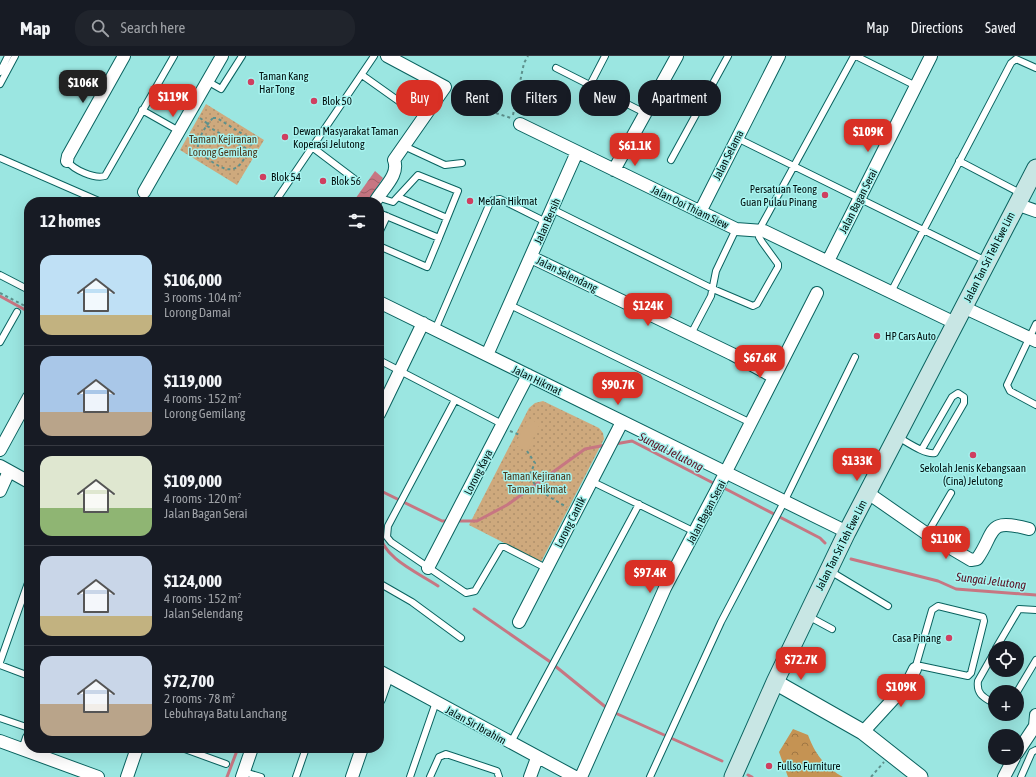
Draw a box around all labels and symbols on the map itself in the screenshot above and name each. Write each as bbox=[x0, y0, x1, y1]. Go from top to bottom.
pin: $106K bbox=[55, 70, 111, 104]
place label: Taman Kang Har Tong bbox=[259, 70, 309, 95]
marker: Taman Kang Har Tong bbox=[246, 77, 256, 87]
pin: $119K bbox=[145, 84, 201, 118]
place label: Blok 50 bbox=[322, 95, 352, 107]
marker: Blok 50 bbox=[309, 96, 319, 106]
pin: $109K bbox=[840, 119, 896, 153]
place label: Dewan Masyarakat Taman Koperasi Jelutong bbox=[293, 125, 399, 150]
street label: Jalan Selama bbox=[710, 128, 746, 182]
marker: Dewan Masyarakat Taman Koperasi Jelutong bbox=[280, 132, 290, 142]
park label: Taman Kejiranan Lorong Gemilang bbox=[189, 133, 258, 158]
pin: $61.1K bbox=[602, 133, 668, 167]
street label: Jalan Bagan Serai bbox=[837, 167, 879, 235]
place label: Blok 54 bbox=[271, 171, 301, 183]
marker: Blok 54 bbox=[258, 172, 268, 182]
place label: Blok 56 bbox=[331, 175, 361, 187]
marker: Blok 56 bbox=[318, 176, 328, 186]
street label: Jalan Ooi Thiam Siew bbox=[649, 183, 731, 231]
place label: Persatuan Teong Guan Pulau Pinang bbox=[740, 183, 817, 208]
marker: Persatuan Teong Guan Pulau Pinang bbox=[820, 190, 830, 200]
place label: Medan Hikmat bbox=[478, 195, 537, 207]
marker: Medan Hikmat bbox=[465, 196, 475, 206]
street label: Jalan Bersih bbox=[532, 196, 562, 246]
street label: Jalan Tan Sri Teh Ewe Lim bbox=[961, 210, 1017, 304]
street label: Jalan Selendang bbox=[534, 254, 600, 294]
pin: $124K bbox=[620, 293, 676, 327]
place label: HP Cars Auto bbox=[885, 330, 936, 342]
marker: HP Cars Auto bbox=[872, 331, 882, 341]
pin: $67.6K bbox=[727, 345, 793, 379]
street label: Jalan Hikmat bbox=[510, 363, 564, 397]
pin: $90.7K bbox=[585, 372, 651, 406]
water label: Sungai Jelutong bbox=[635, 429, 706, 474]
street label: Lorong Kaya bbox=[461, 447, 495, 497]
pin: $133K bbox=[829, 448, 885, 482]
marker: Sekolah Jenis Kebangsaan (Cina) Jelutong bbox=[968, 450, 978, 460]
place label: Sekolah Jenis Kebangsaan (Cina) Jelutong bbox=[920, 462, 1026, 487]
park label: Taman Kejiranan Taman Hikmat bbox=[503, 470, 571, 495]
street label: Jalan Bagan Serai bbox=[684, 478, 728, 546]
street label: Lorong Cantik bbox=[552, 494, 588, 549]
street label: Jalan Tan Sri Teh Ewe Lim bbox=[813, 498, 869, 592]
pin: $110K bbox=[918, 526, 974, 560]
pin: $97.4K bbox=[617, 560, 683, 594]
water label: Sungai Jelutong bbox=[954, 570, 1027, 592]
place label: Casa Pinang bbox=[892, 632, 941, 644]
marker: Casa Pinang bbox=[944, 633, 954, 643]
pin: $72.7K bbox=[768, 647, 834, 681]
pin: $109K bbox=[873, 674, 929, 708]
street label: Jalan Sir Ibrahim bbox=[444, 703, 508, 747]
place label: Fullso Furniture bbox=[777, 760, 841, 772]
marker: Fullso Furniture bbox=[764, 761, 774, 771]

